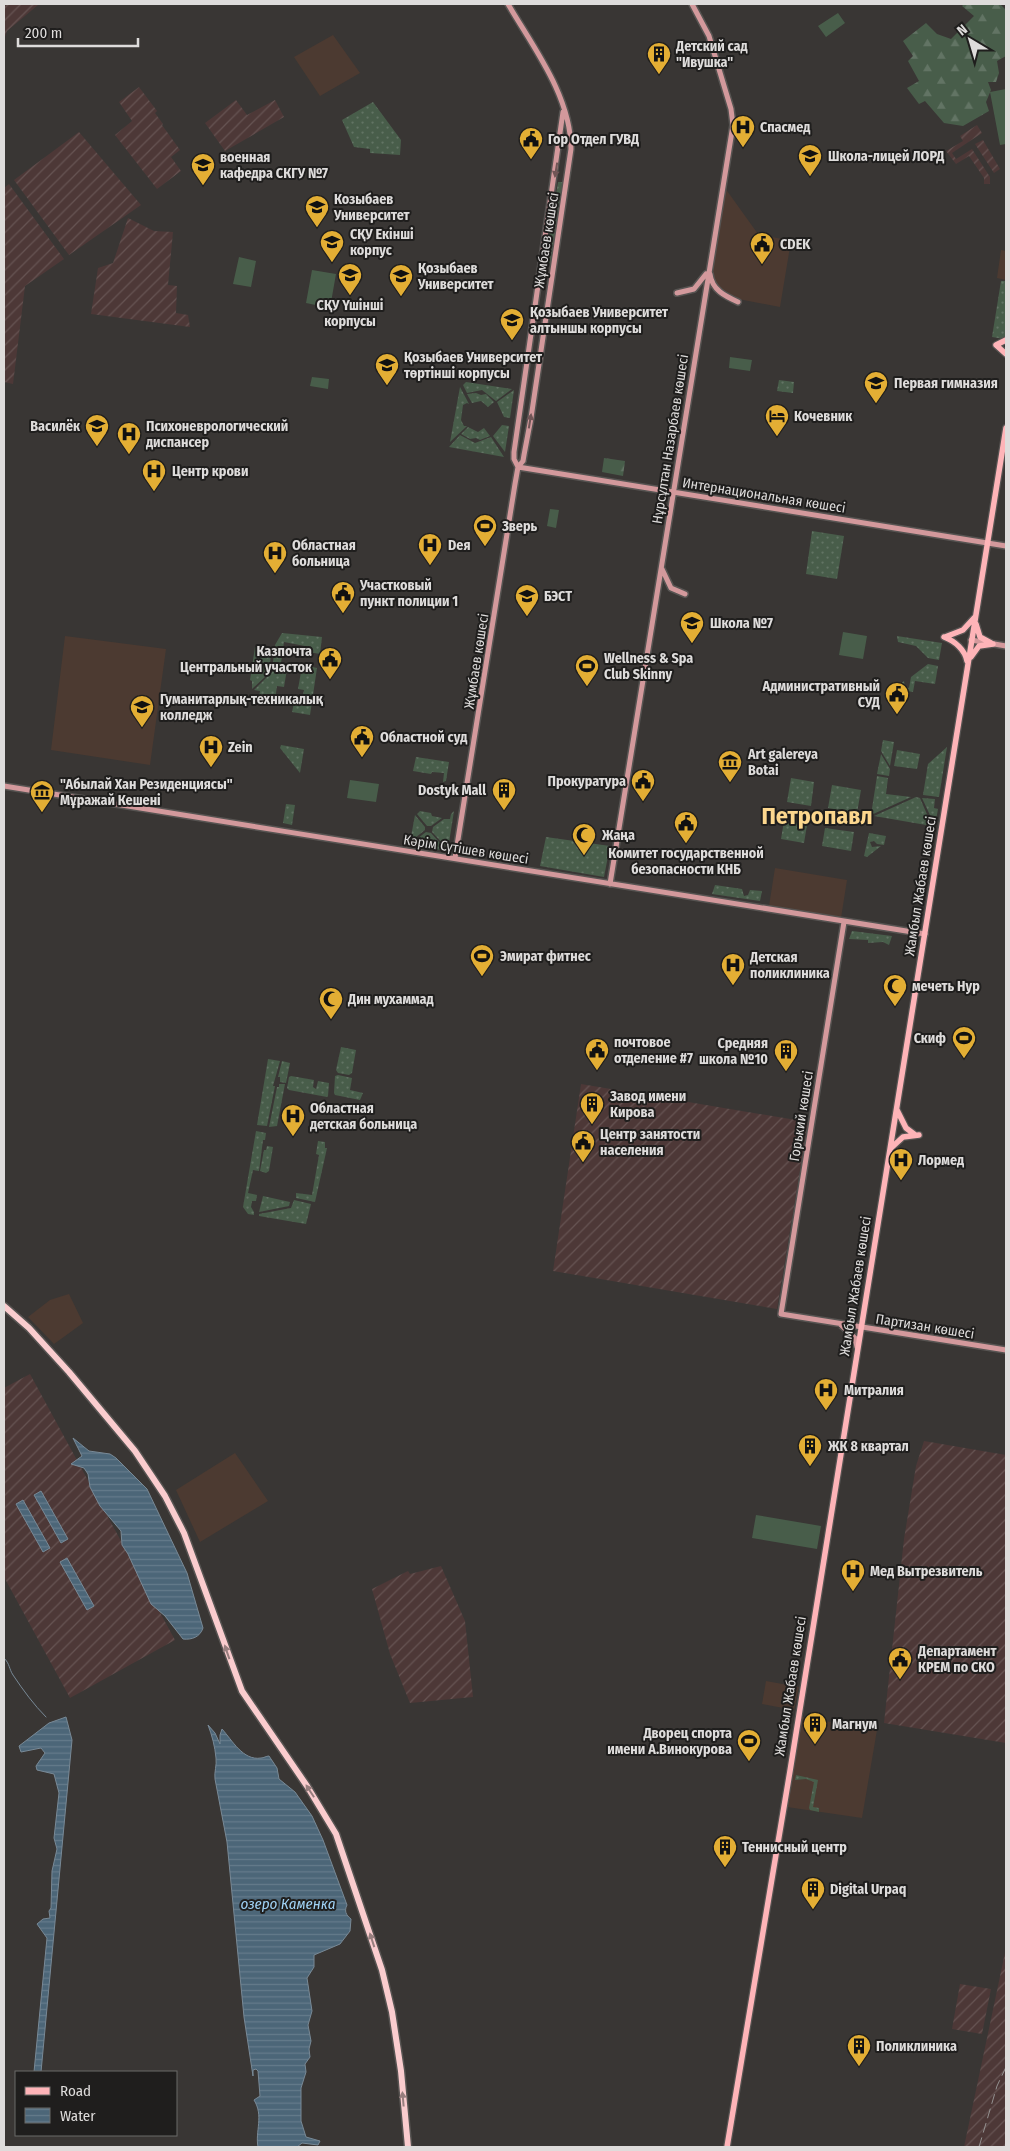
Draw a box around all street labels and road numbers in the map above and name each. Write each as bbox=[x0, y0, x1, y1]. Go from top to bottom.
street label: Жұмбаев көшесі bbox=[531, 191, 562, 289]
street label: Нұрсұлтан Назарбаев көшесі bbox=[649, 353, 692, 525]
street label: Интернациональная көшесі bbox=[681, 474, 847, 517]
street label: Жұмбаев көшесі bbox=[461, 612, 492, 710]
street label: Жамбыл Жабаев көшесі bbox=[901, 815, 940, 957]
street label: Кәрім Сүтішев көшесі bbox=[402, 831, 530, 868]
street label: Горький көшесі bbox=[786, 1070, 817, 1163]
street label: Жамбыл Жабаев көшесі bbox=[836, 1215, 875, 1357]
street label: Партизан көшесі bbox=[874, 1310, 975, 1343]
street label: Жамбыл Жабаев көшесі bbox=[771, 1615, 810, 1757]

